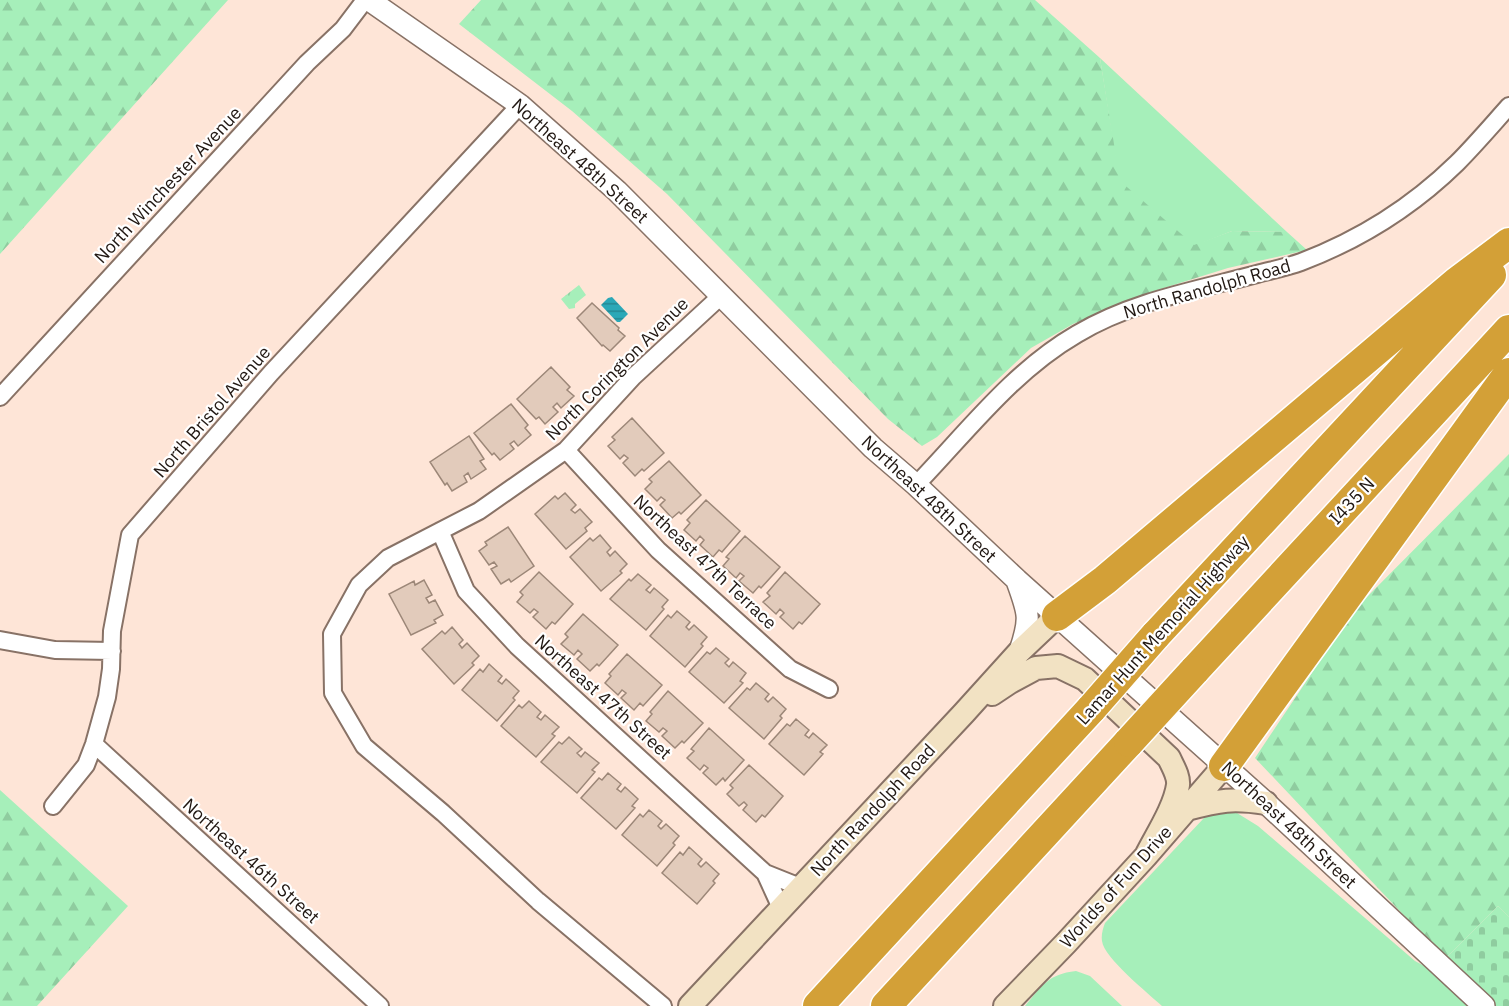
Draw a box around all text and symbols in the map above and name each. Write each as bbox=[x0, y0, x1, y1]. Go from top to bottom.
street label: Northeast 48th Street bbox=[507, 93, 654, 228]
street label: North Winchester Avenue bbox=[89, 101, 246, 268]
street label: North Randolph Road bbox=[1120, 254, 1293, 323]
street label: North Corington Avenue bbox=[540, 292, 693, 445]
street label: North Bristol Avenue bbox=[148, 341, 275, 482]
street label: Northeast 48th Street bbox=[857, 430, 1002, 567]
street label: I435 N bbox=[1324, 472, 1379, 529]
street label: Northeast 47th Terrace bbox=[629, 489, 782, 634]
street label: Lamar Hunt Memorial Highway bbox=[1071, 530, 1254, 729]
street label: Northeast 47th Street bbox=[530, 629, 677, 764]
street label: North Randolph Road bbox=[805, 738, 940, 881]
street label: Northeast 48th Street bbox=[1217, 756, 1362, 893]
street label: Northeast 46th Street bbox=[178, 793, 325, 928]
street label: Worlds of Fun Drive bbox=[1055, 821, 1177, 953]

